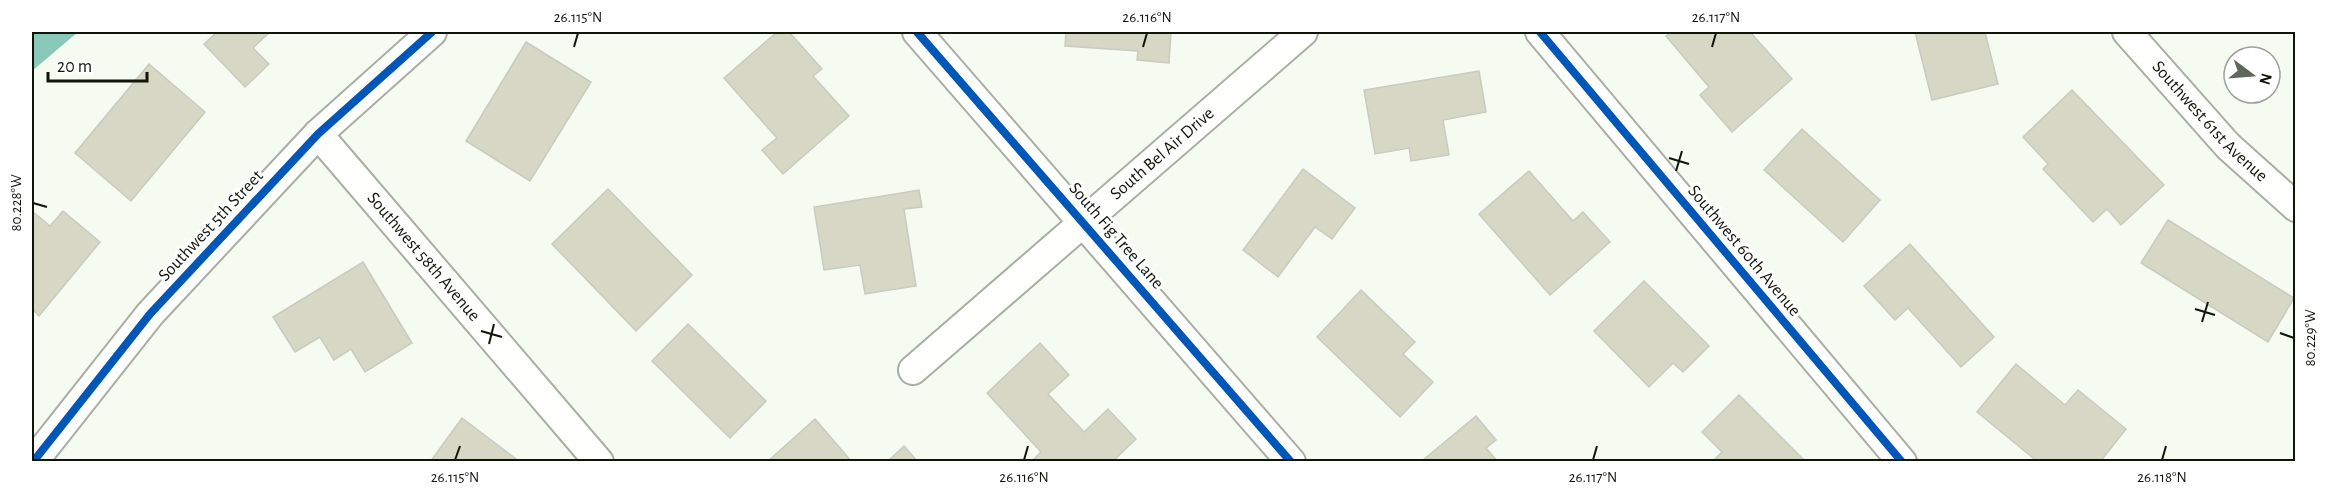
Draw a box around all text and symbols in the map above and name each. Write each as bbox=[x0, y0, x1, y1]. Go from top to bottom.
text: 26.115°N bbox=[554, 10, 602, 25]
text: 26.116°N bbox=[1122, 10, 1172, 25]
text: 26.117°N bbox=[1692, 10, 1740, 25]
scale bar bbox=[48, 45, 147, 83]
north arrow bbox=[2222, 45, 2282, 105]
text: 20 m bbox=[57, 58, 92, 76]
street label: Southwest 61st Avenue bbox=[2148, 58, 2271, 186]
text: N bbox=[2256, 71, 2275, 86]
street label: South Bel Air Drive bbox=[1107, 104, 1218, 203]
street label: Southwest 5th Street bbox=[155, 167, 267, 285]
text: 80.228°W bbox=[9, 174, 24, 232]
street label: South Fig Tree Lane bbox=[1065, 179, 1167, 293]
street label: Southwest 60th Avenue bbox=[1684, 182, 1804, 320]
street label: Southwest 58th Avenue bbox=[363, 189, 483, 325]
text: 80.229°W bbox=[2303, 309, 2318, 367]
text: 26.115°N bbox=[431, 470, 479, 485]
text: 26.116°N bbox=[999, 470, 1049, 485]
text: 26.117°N bbox=[1569, 470, 1617, 485]
text: 26.118°N bbox=[2137, 470, 2187, 485]

